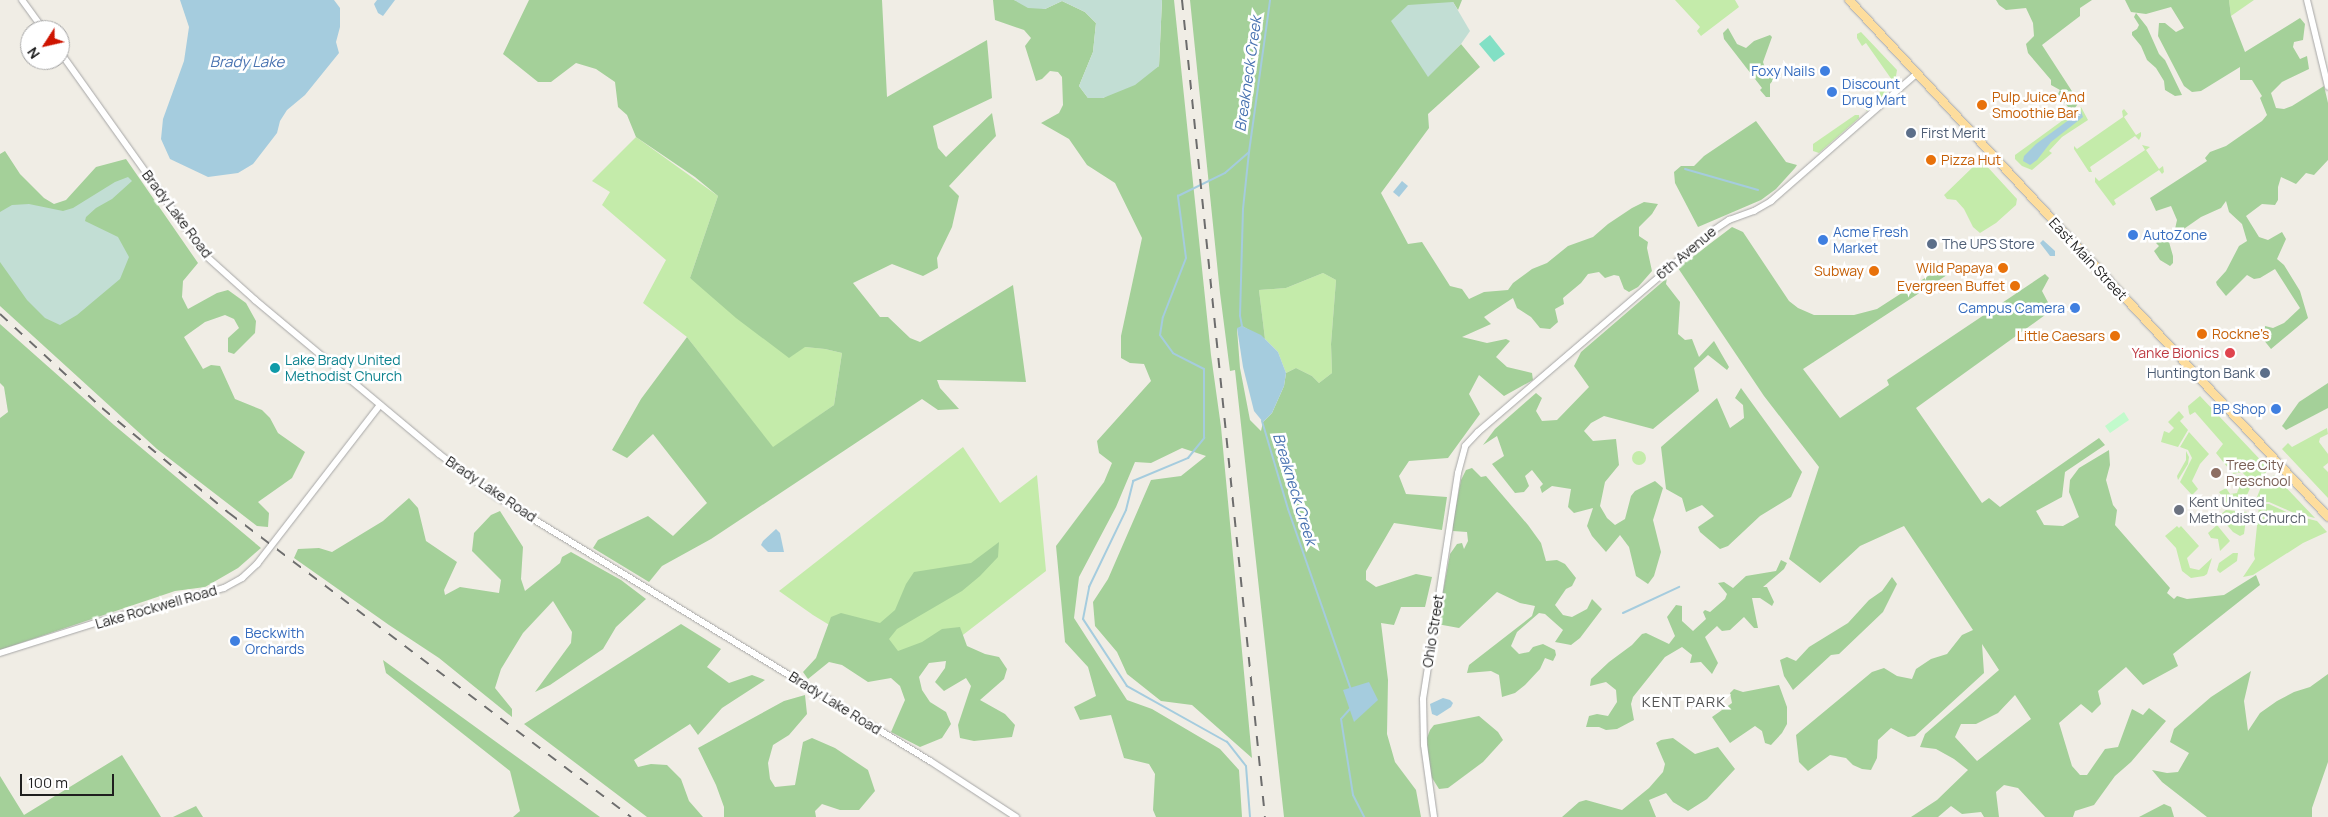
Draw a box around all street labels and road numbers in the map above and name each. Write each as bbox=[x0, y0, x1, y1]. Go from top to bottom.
street label: Brady Lake Road bbox=[139, 167, 215, 261]
street label: East Main Street bbox=[2046, 214, 2130, 304]
street label: 6th Avenue bbox=[1653, 223, 1719, 283]
street label: Brady Lake Road bbox=[443, 453, 539, 525]
street label: Lake Rockwell Road bbox=[93, 582, 219, 632]
street label: Ohio Street bbox=[1419, 593, 1447, 669]
street label: Brady Lake Road bbox=[786, 668, 884, 738]

